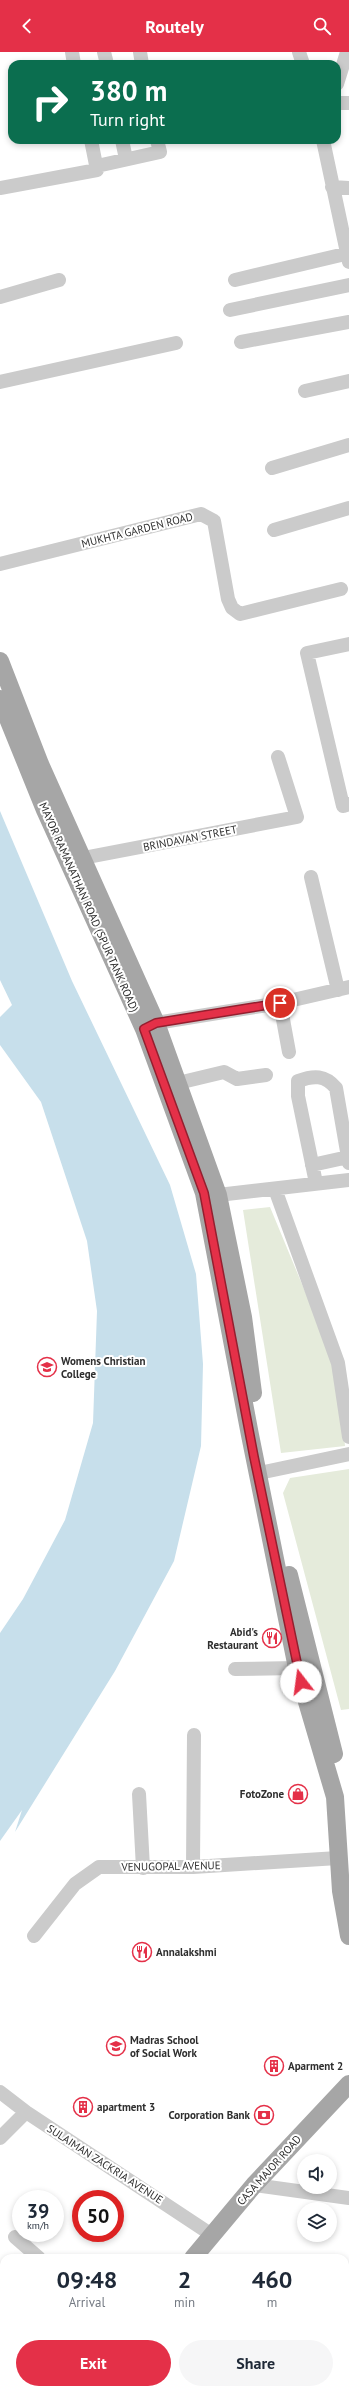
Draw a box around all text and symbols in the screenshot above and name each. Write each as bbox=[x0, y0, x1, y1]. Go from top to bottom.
icon: back bbox=[16, 15, 38, 37]
text: Routely bbox=[145, 15, 204, 38]
icon: search bbox=[311, 15, 333, 37]
text: 380 m bbox=[90, 72, 167, 109]
icon: right bbox=[24, 76, 76, 128]
text: Turn right bbox=[90, 108, 165, 131]
street label: MUKHTA GARDEN ROAD bbox=[80, 509, 194, 551]
street label: MAYOR RAMANATHAN ROAD (SPUR TANK ROAD) bbox=[36, 800, 142, 1014]
street label: BRINDAVAN STREET bbox=[142, 822, 238, 854]
pin bbox=[263, 986, 297, 1020]
icon: arrive bbox=[269, 992, 291, 1014]
place label: Womens Christian College bbox=[61, 1354, 145, 1381]
school or university icon: Womens Christian College bbox=[36, 1356, 58, 1378]
place label: Abid's Restaurant bbox=[207, 1625, 258, 1652]
restaurant icon: Abid's Restaurant bbox=[261, 1627, 283, 1649]
position arrow bbox=[280, 1661, 322, 1703]
shop icon: FotoZone bbox=[287, 1783, 309, 1805]
place label: FotoZone bbox=[240, 1787, 284, 1801]
street label: VENUGOPAL AVENUE bbox=[120, 1858, 221, 1874]
restaurant icon: Annalakshmi bbox=[131, 1941, 153, 1963]
place label: Annalakshmi bbox=[156, 1945, 217, 1959]
place label: Madras School of Social Work bbox=[130, 2033, 199, 2060]
school or university icon: Madras School of Social Work bbox=[105, 2035, 127, 2057]
building icon: Aparment 2 bbox=[263, 2055, 285, 2077]
place label: Aparment 2 bbox=[288, 2059, 343, 2073]
building icon: apartment 3 bbox=[72, 2096, 94, 2118]
place label: apartment 3 bbox=[97, 2100, 155, 2114]
bank icon: Corporation Bank bbox=[253, 2104, 275, 2126]
place label: Corporation Bank bbox=[168, 2108, 251, 2122]
street label: SULAIMAN ZACKRIA AVENUE bbox=[44, 2121, 166, 2207]
street label: CASA MAJOR ROAD bbox=[234, 2132, 304, 2208]
map controls bbox=[297, 2154, 337, 2242]
button: sound bbox=[297, 2154, 337, 2194]
speed limit sign: 50 bbox=[72, 2190, 124, 2242]
text: 39 bbox=[27, 2198, 49, 2224]
button: layers bbox=[297, 2202, 337, 2242]
text: km/h bbox=[27, 2219, 49, 2232]
text: 09:48 bbox=[57, 2264, 117, 2295]
text: 2 bbox=[178, 2264, 191, 2295]
text: 460 bbox=[252, 2264, 292, 2295]
text: Arrival bbox=[69, 2294, 105, 2311]
text: min bbox=[174, 2294, 195, 2311]
text: m bbox=[267, 2294, 277, 2311]
button: Exit bbox=[16, 2340, 171, 2386]
button: Share bbox=[179, 2340, 333, 2386]

